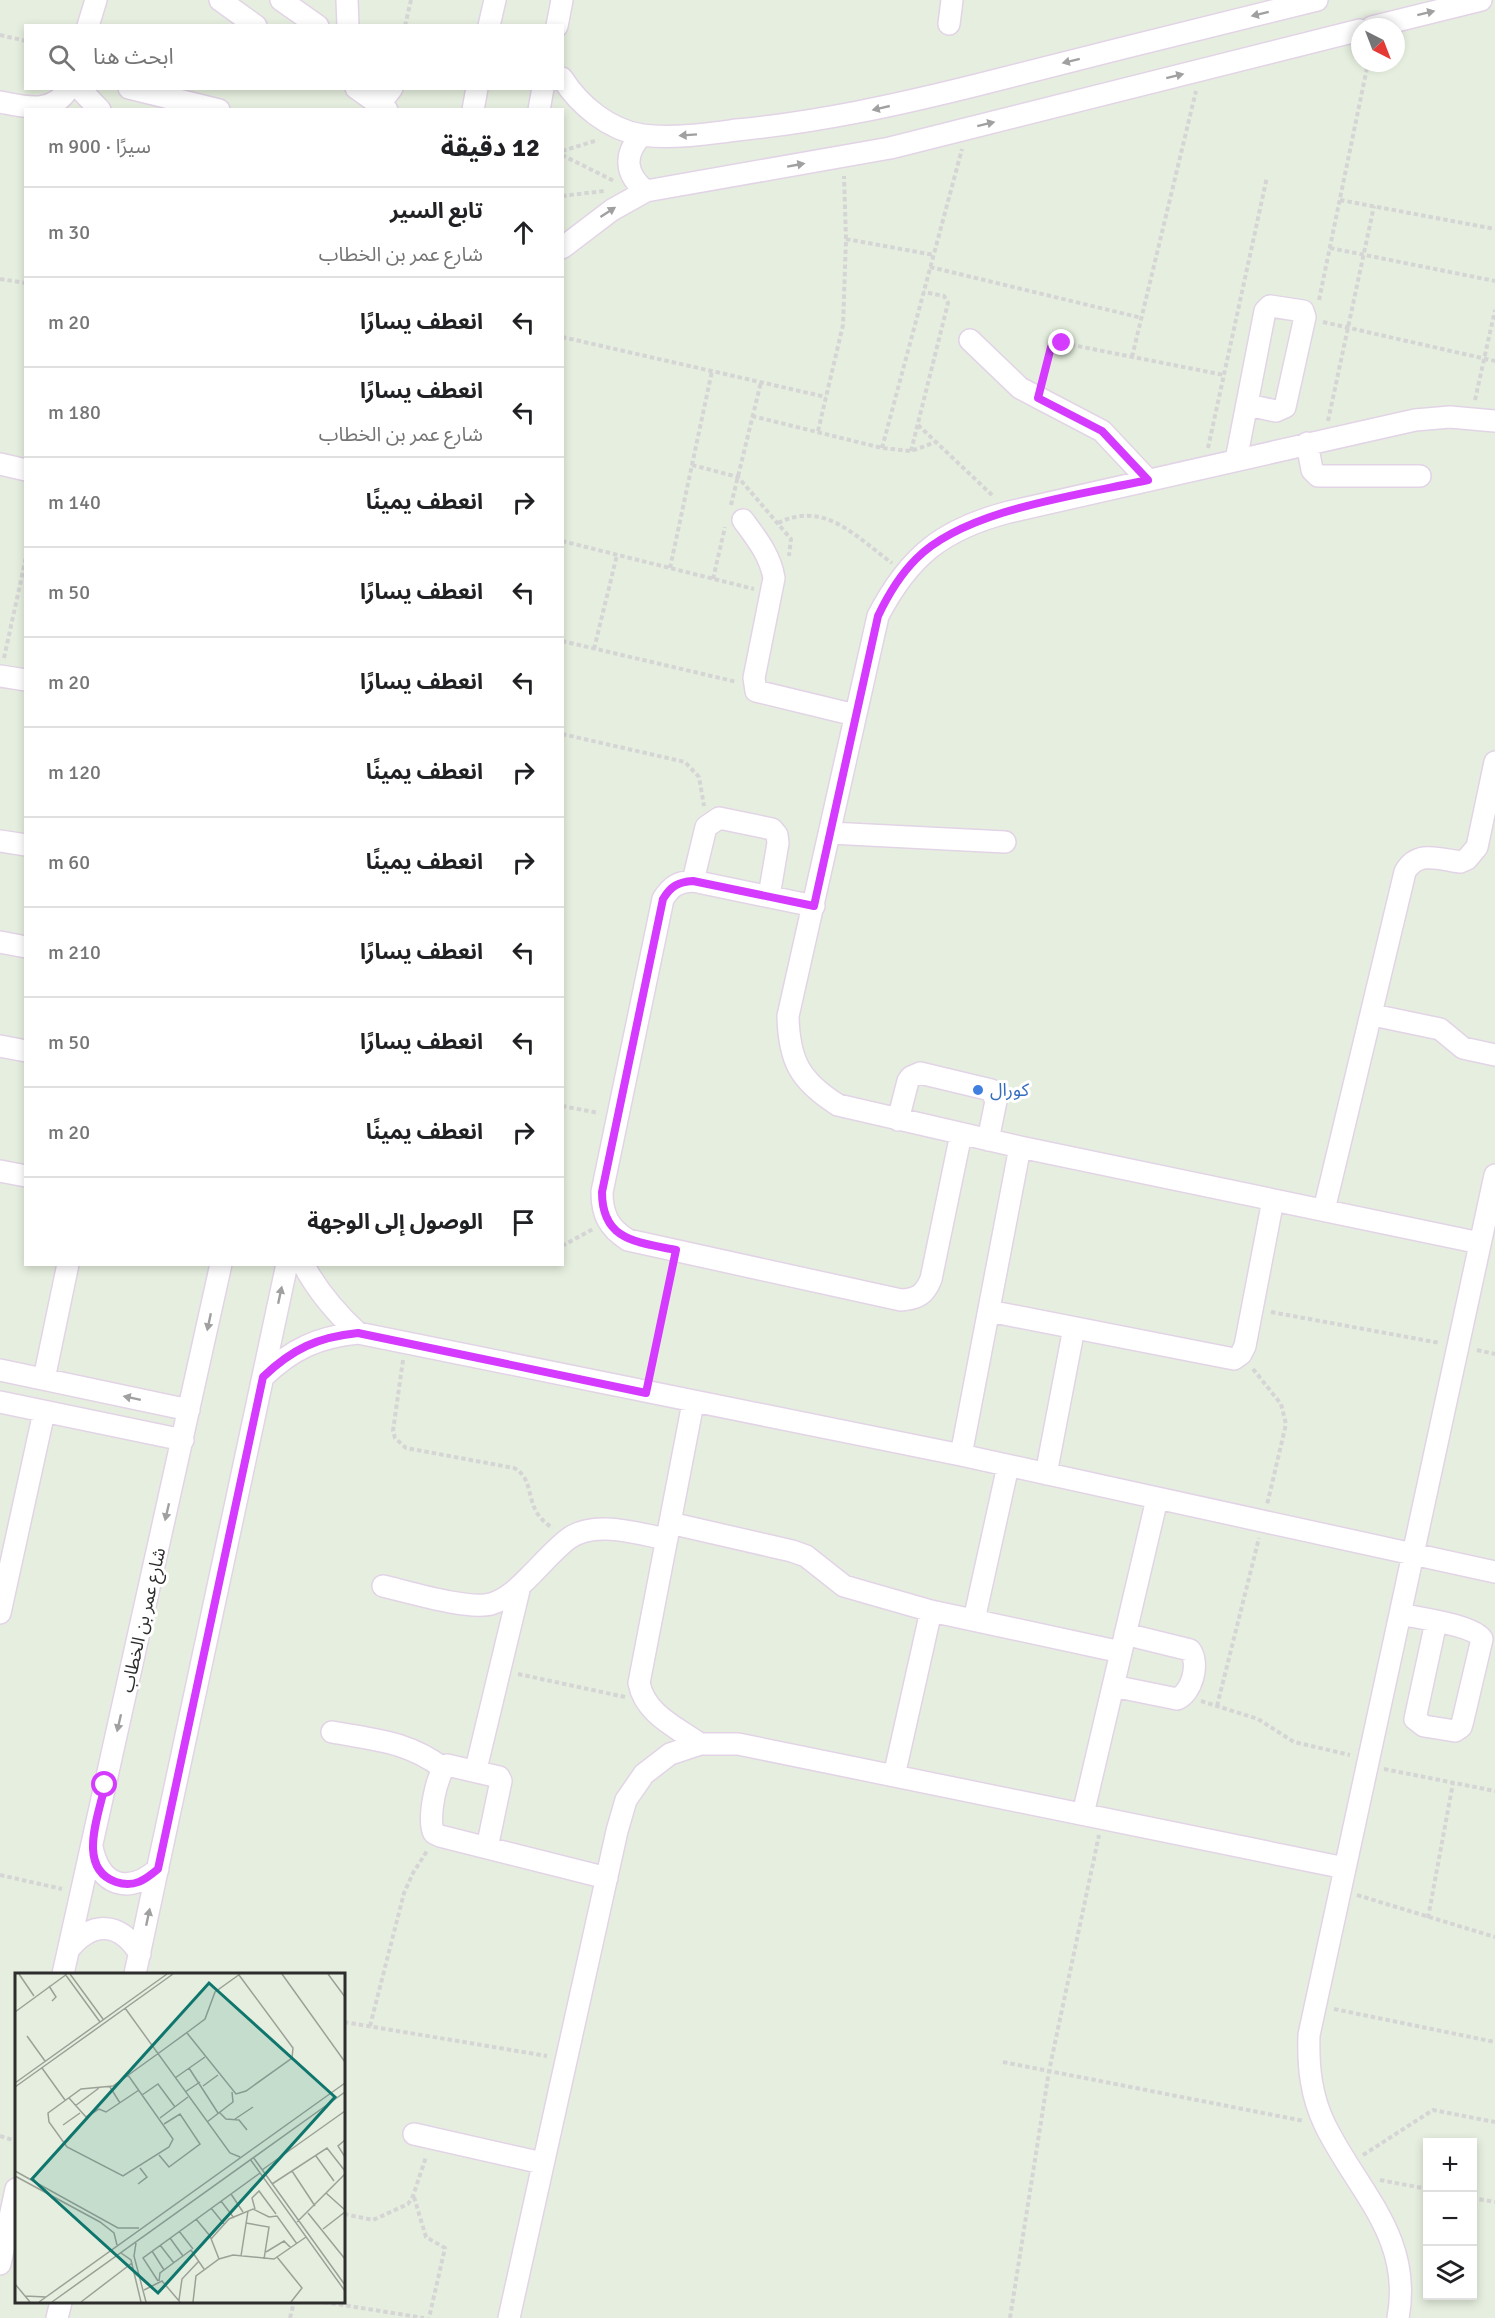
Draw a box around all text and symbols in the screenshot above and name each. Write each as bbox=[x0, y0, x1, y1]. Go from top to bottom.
one-way arrow bbox=[1417, 8, 1436, 18]
one-way arrow bbox=[1251, 10, 1269, 20]
north arrow bbox=[1351, 18, 1405, 72]
search box bbox=[24, 24, 564, 90]
icon: search bbox=[45, 41, 78, 74]
text: ابحث هنا bbox=[93, 43, 174, 70]
one-way arrow bbox=[1061, 57, 1080, 67]
one-way arrow bbox=[1166, 71, 1184, 81]
one-way arrow bbox=[872, 104, 891, 114]
one-way arrow bbox=[977, 118, 995, 128]
one-way arrow bbox=[679, 130, 698, 139]
text: 12 دقيقة bbox=[441, 132, 540, 164]
text: سيرًا · 900 m bbox=[48, 134, 151, 159]
one-way arrow bbox=[786, 160, 805, 169]
text: تابع السير bbox=[390, 197, 483, 224]
one-way arrow bbox=[600, 207, 617, 218]
icon: ahead bbox=[507, 216, 540, 249]
text: 30 m bbox=[48, 220, 90, 245]
text: شارع عمر بن الخطاب bbox=[319, 242, 483, 267]
icon: left bbox=[507, 306, 540, 339]
text: انعطف يسارًا bbox=[360, 308, 483, 335]
text: 20 m bbox=[48, 310, 90, 335]
route end bbox=[1048, 329, 1074, 355]
text: انعطف يسارًا bbox=[360, 377, 483, 404]
icon: left bbox=[507, 396, 540, 429]
text: 180 m bbox=[48, 400, 101, 425]
text: شارع عمر بن الخطاب bbox=[319, 422, 483, 447]
icon: right bbox=[507, 486, 540, 519]
text: انعطف يمينًا bbox=[366, 488, 483, 515]
text: 140 m bbox=[48, 490, 101, 515]
icon: left bbox=[507, 576, 540, 609]
text: انعطف يسارًا bbox=[360, 578, 483, 605]
text: 50 m bbox=[48, 580, 90, 605]
icon: left bbox=[507, 666, 540, 699]
text: انعطف يسارًا bbox=[360, 668, 483, 695]
text: 20 m bbox=[48, 670, 90, 695]
icon: right bbox=[507, 756, 540, 789]
text: انعطف يمينًا bbox=[366, 758, 483, 785]
text: 120 m bbox=[48, 760, 101, 785]
icon: right bbox=[507, 846, 540, 879]
text: انعطف يمينًا bbox=[366, 848, 483, 875]
text: 60 m bbox=[48, 850, 90, 875]
icon: left bbox=[507, 936, 540, 969]
text: انعطف يسارًا bbox=[360, 938, 483, 965]
text: 210 m bbox=[48, 940, 101, 965]
icon: left bbox=[507, 1026, 540, 1059]
text: انعطف يسارًا bbox=[360, 1028, 483, 1055]
text: 50 m bbox=[48, 1030, 90, 1055]
place label: كورال bbox=[990, 1079, 1029, 1101]
marker: كورال bbox=[971, 1083, 985, 1097]
icon: right bbox=[507, 1116, 540, 1149]
text: انعطف يمينًا bbox=[366, 1118, 483, 1145]
text: 20 m bbox=[48, 1120, 90, 1145]
icon: arrive bbox=[507, 1206, 540, 1239]
text: الوصول إلى الوجهة bbox=[307, 1208, 483, 1235]
one-way arrow bbox=[276, 1286, 285, 1305]
one-way arrow bbox=[203, 1312, 213, 1331]
one-way arrow bbox=[122, 1393, 141, 1402]
one-way arrow bbox=[161, 1503, 171, 1521]
street label: شارع عمر بن الخطاب bbox=[116, 1545, 173, 1695]
one-way arrow bbox=[114, 1714, 124, 1732]
route start bbox=[91, 1771, 117, 1797]
one-way arrow bbox=[143, 1908, 153, 1927]
inset map bbox=[15, 1973, 345, 2303]
map controls bbox=[1423, 2138, 1477, 2300]
button: + bbox=[1423, 2138, 1477, 2192]
button: − bbox=[1423, 2192, 1477, 2246]
button: layers bbox=[1423, 2246, 1477, 2300]

